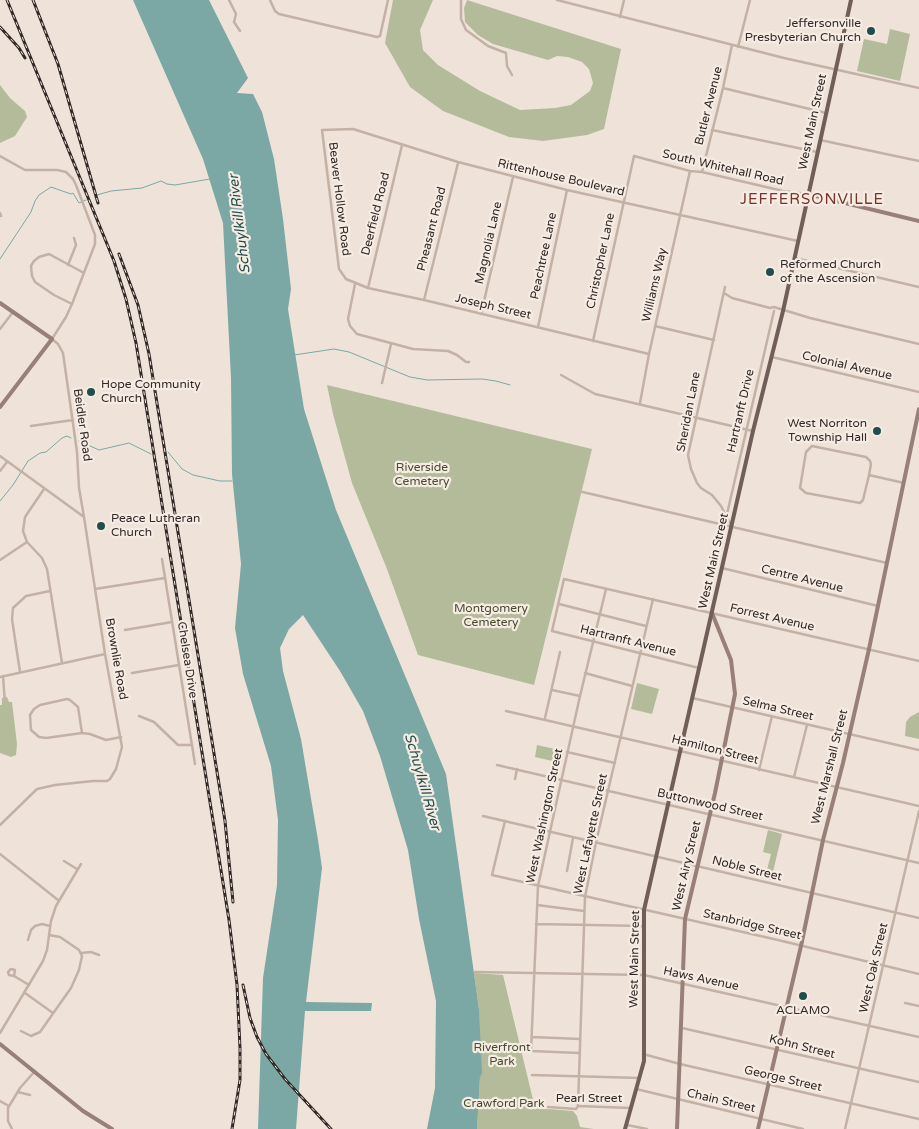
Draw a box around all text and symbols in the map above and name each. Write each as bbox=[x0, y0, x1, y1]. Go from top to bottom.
place label: Jeffersonville Presbyterian Church bbox=[745, 17, 861, 45]
marker: Jeffersonville Presbyterian Church bbox=[865, 25, 877, 37]
street label: Butler Avenue bbox=[692, 65, 726, 147]
street label: West Main Street bbox=[796, 73, 830, 171]
street label: Beaver Hollow Road bbox=[325, 141, 353, 257]
street label: South Whitehall Road bbox=[661, 147, 785, 189]
street label: Rittenhouse Boulevard bbox=[496, 156, 626, 200]
street label: Deerfield Road bbox=[359, 171, 393, 257]
water label: Schuylkill River bbox=[226, 173, 254, 275]
street label: Pheasant Road bbox=[415, 185, 449, 273]
district label: JEFFERSONVILLE bbox=[738, 191, 886, 209]
street label: Magnolia Lane bbox=[473, 200, 505, 286]
street label: Peachtree Lane bbox=[528, 211, 560, 301]
street label: Christopher Lane bbox=[584, 212, 618, 310]
street label: Williams Way bbox=[640, 247, 670, 323]
place label: Reformed Church of the Ascension bbox=[780, 258, 881, 286]
marker: Reformed Church of the Ascension bbox=[764, 266, 776, 278]
street label: Joseph Street bbox=[454, 291, 532, 323]
street label: Colonial Avenue bbox=[801, 349, 893, 383]
street label: Hartranft Drive bbox=[724, 368, 758, 454]
street label: Sheridan Lane bbox=[674, 371, 704, 453]
place label: Hope Community Church bbox=[101, 378, 201, 406]
marker: Hope Community Church bbox=[85, 386, 97, 398]
street label: Beidler Road bbox=[70, 388, 94, 462]
place label: West Norriton Township Hall bbox=[787, 417, 867, 445]
marker: West Norriton Township Hall bbox=[871, 425, 883, 437]
park label: Riverside Cemetery bbox=[394, 461, 450, 489]
place label: Peace Lutheran Church bbox=[111, 512, 200, 540]
street label: West Main Street bbox=[696, 512, 732, 610]
marker: Peace Lutheran Church bbox=[95, 520, 107, 532]
street label: Centre Avenue bbox=[760, 562, 844, 596]
street label: Forrest Avenue bbox=[728, 601, 816, 635]
park label: Montgomery Cemetery bbox=[454, 602, 528, 630]
street label: Brownlie Road bbox=[102, 617, 130, 701]
street label: Chelsea Drive bbox=[174, 621, 200, 699]
street label: Hartranft Avenue bbox=[578, 622, 678, 660]
street label: Selma Street bbox=[741, 694, 815, 724]
street label: West Marshall Street bbox=[809, 708, 851, 826]
water label: Schuylkill River bbox=[400, 732, 444, 832]
street label: Hamilton Street bbox=[670, 732, 760, 768]
street label: West Washington Street bbox=[524, 747, 566, 885]
street label: West Lafayette Street bbox=[571, 772, 611, 896]
street label: Buttonwood Street bbox=[656, 786, 764, 824]
street label: West Airy Street bbox=[670, 820, 704, 912]
street label: Noble Street bbox=[711, 853, 783, 885]
street label: Stanbridge Street bbox=[702, 907, 802, 943]
street label: West Main Street bbox=[627, 910, 643, 1008]
street label: West Oak Street bbox=[857, 921, 891, 1015]
street label: Haws Avenue bbox=[662, 964, 740, 994]
marker: ACLAMO bbox=[797, 990, 809, 1002]
place label: ACLAMO bbox=[776, 1004, 830, 1018]
street label: Kohn Street bbox=[768, 1032, 836, 1062]
park label: Riverfront Park bbox=[473, 1041, 531, 1069]
street label: George Street bbox=[743, 1063, 823, 1095]
street label: Chain Street bbox=[685, 1086, 757, 1116]
street label: Pearl Street bbox=[556, 1092, 622, 1106]
park label: Crawford Park bbox=[463, 1097, 545, 1111]

